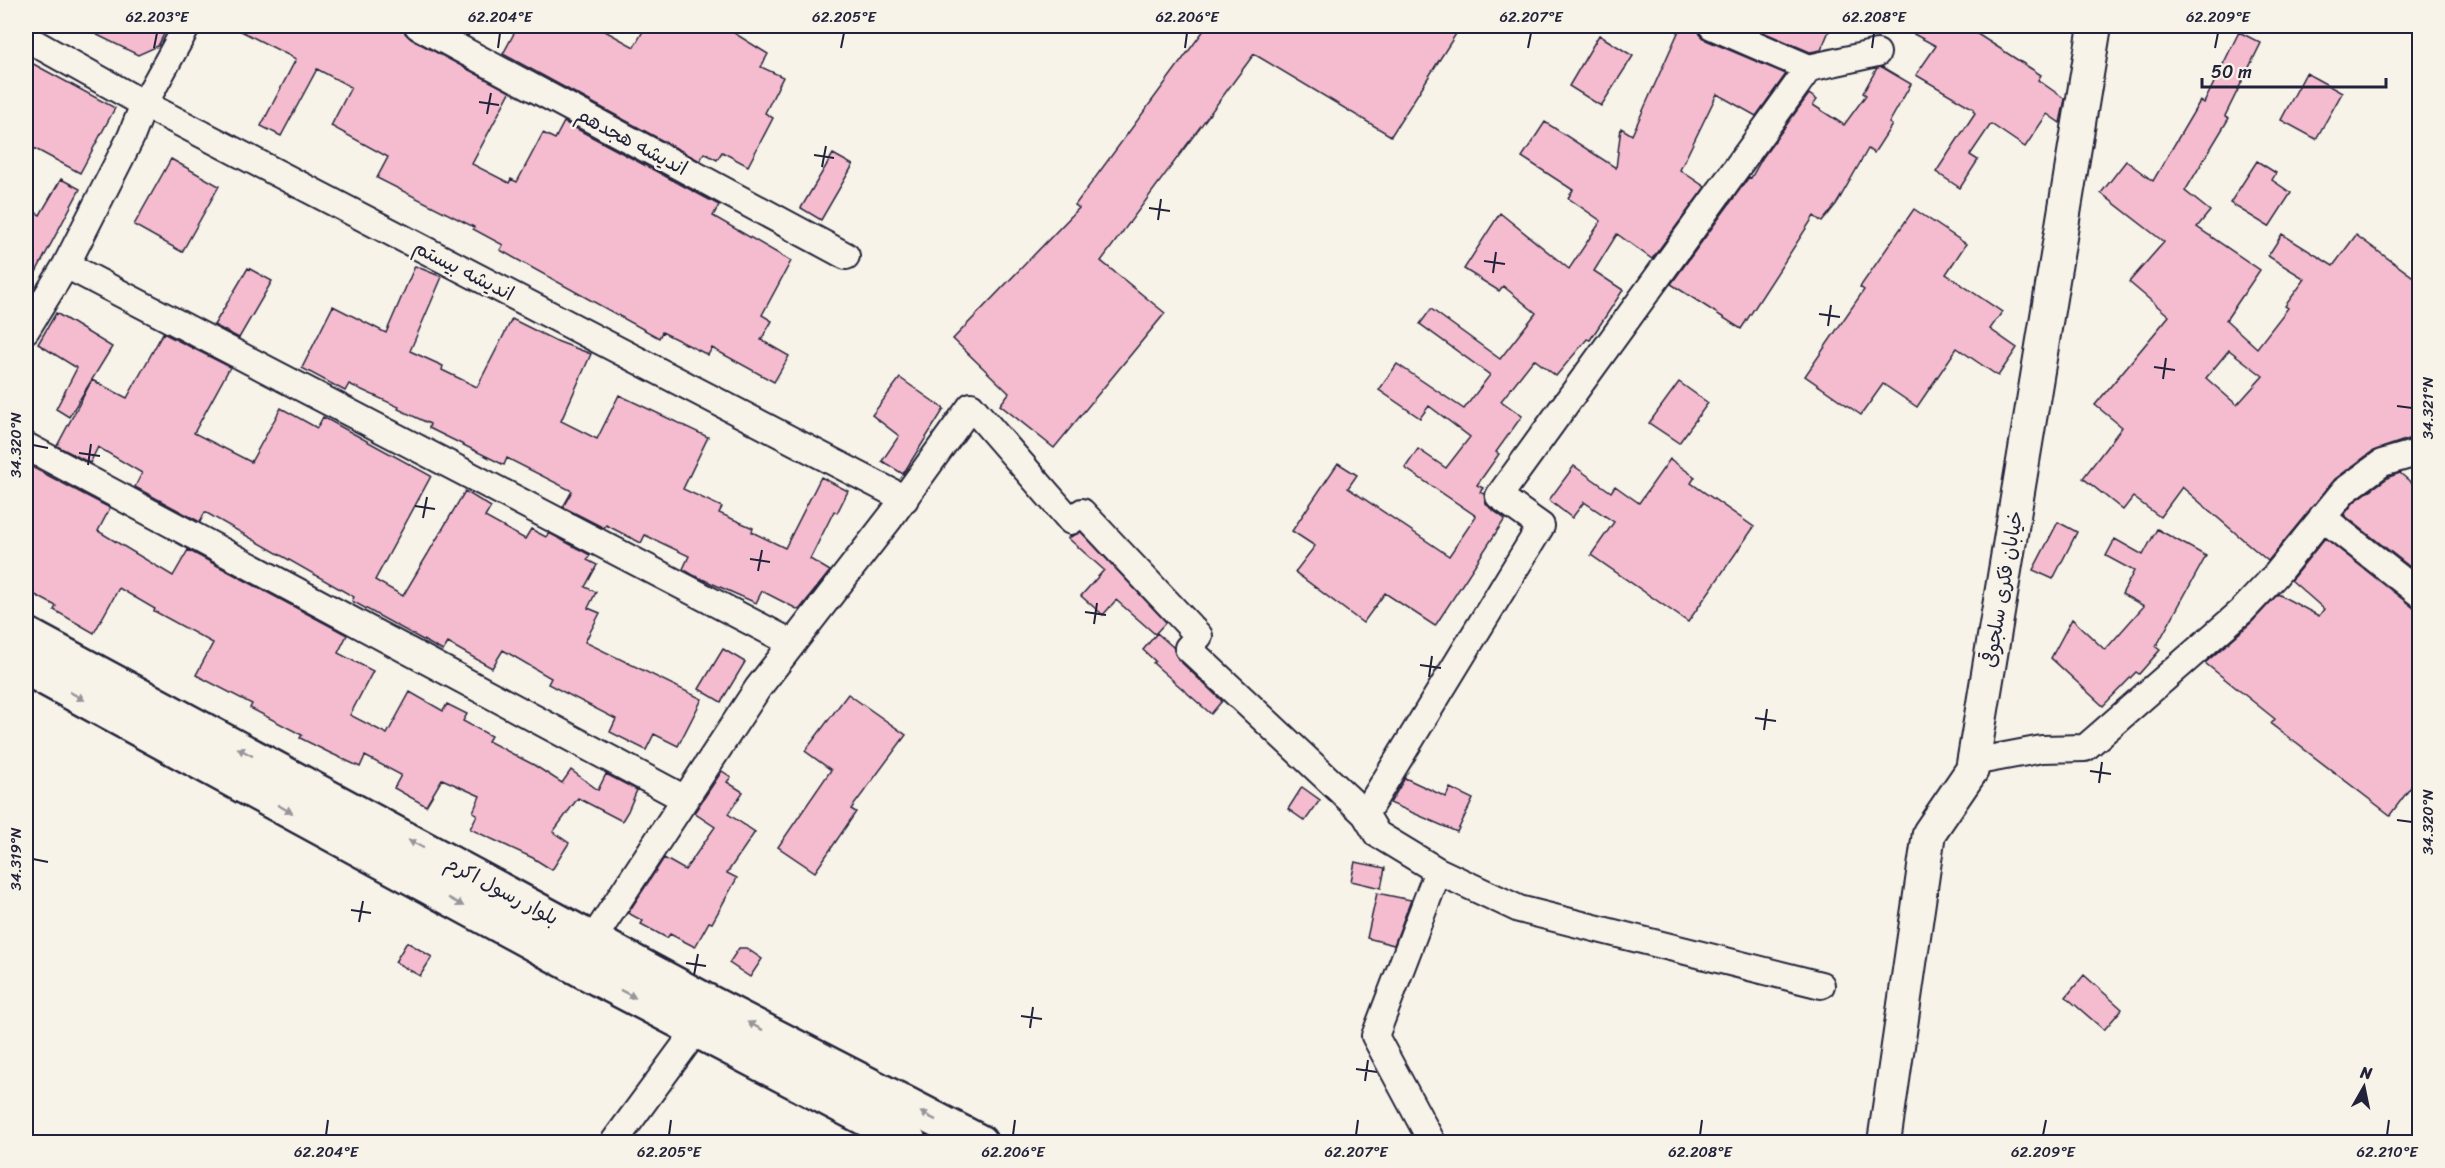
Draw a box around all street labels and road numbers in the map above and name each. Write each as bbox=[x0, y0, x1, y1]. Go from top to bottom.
street label: اندیشه هجدهم bbox=[570, 97, 694, 186]
street label: اندیشه بیستم bbox=[407, 230, 521, 311]
street label: خیابان فکری سلجوقی bbox=[1971, 508, 2034, 670]
street label: بلوار رسول اکرم bbox=[438, 846, 565, 935]

